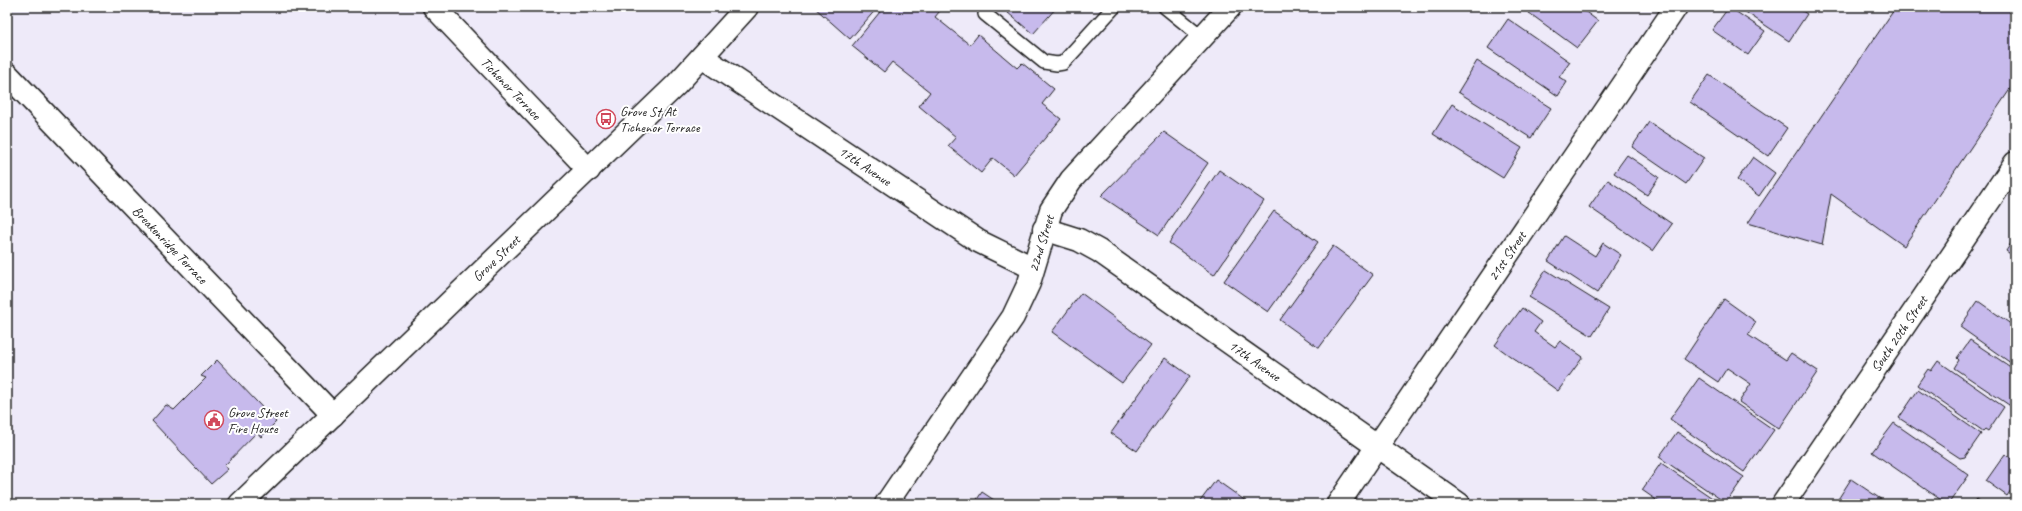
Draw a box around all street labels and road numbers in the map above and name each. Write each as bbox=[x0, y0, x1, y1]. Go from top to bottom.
street label: Tichenor Terrace bbox=[477, 54, 545, 124]
street label: 17th Avenue bbox=[835, 143, 895, 190]
street label: Breakenridge Terrace bbox=[129, 203, 212, 288]
street label: 22nd Street bbox=[1025, 212, 1058, 274]
street label: 21st Street bbox=[1484, 227, 1531, 284]
street label: Grove Street bbox=[469, 231, 525, 285]
street label: South 20th Street bbox=[1867, 291, 1932, 375]
street label: 17th Avenue bbox=[1225, 337, 1285, 386]

